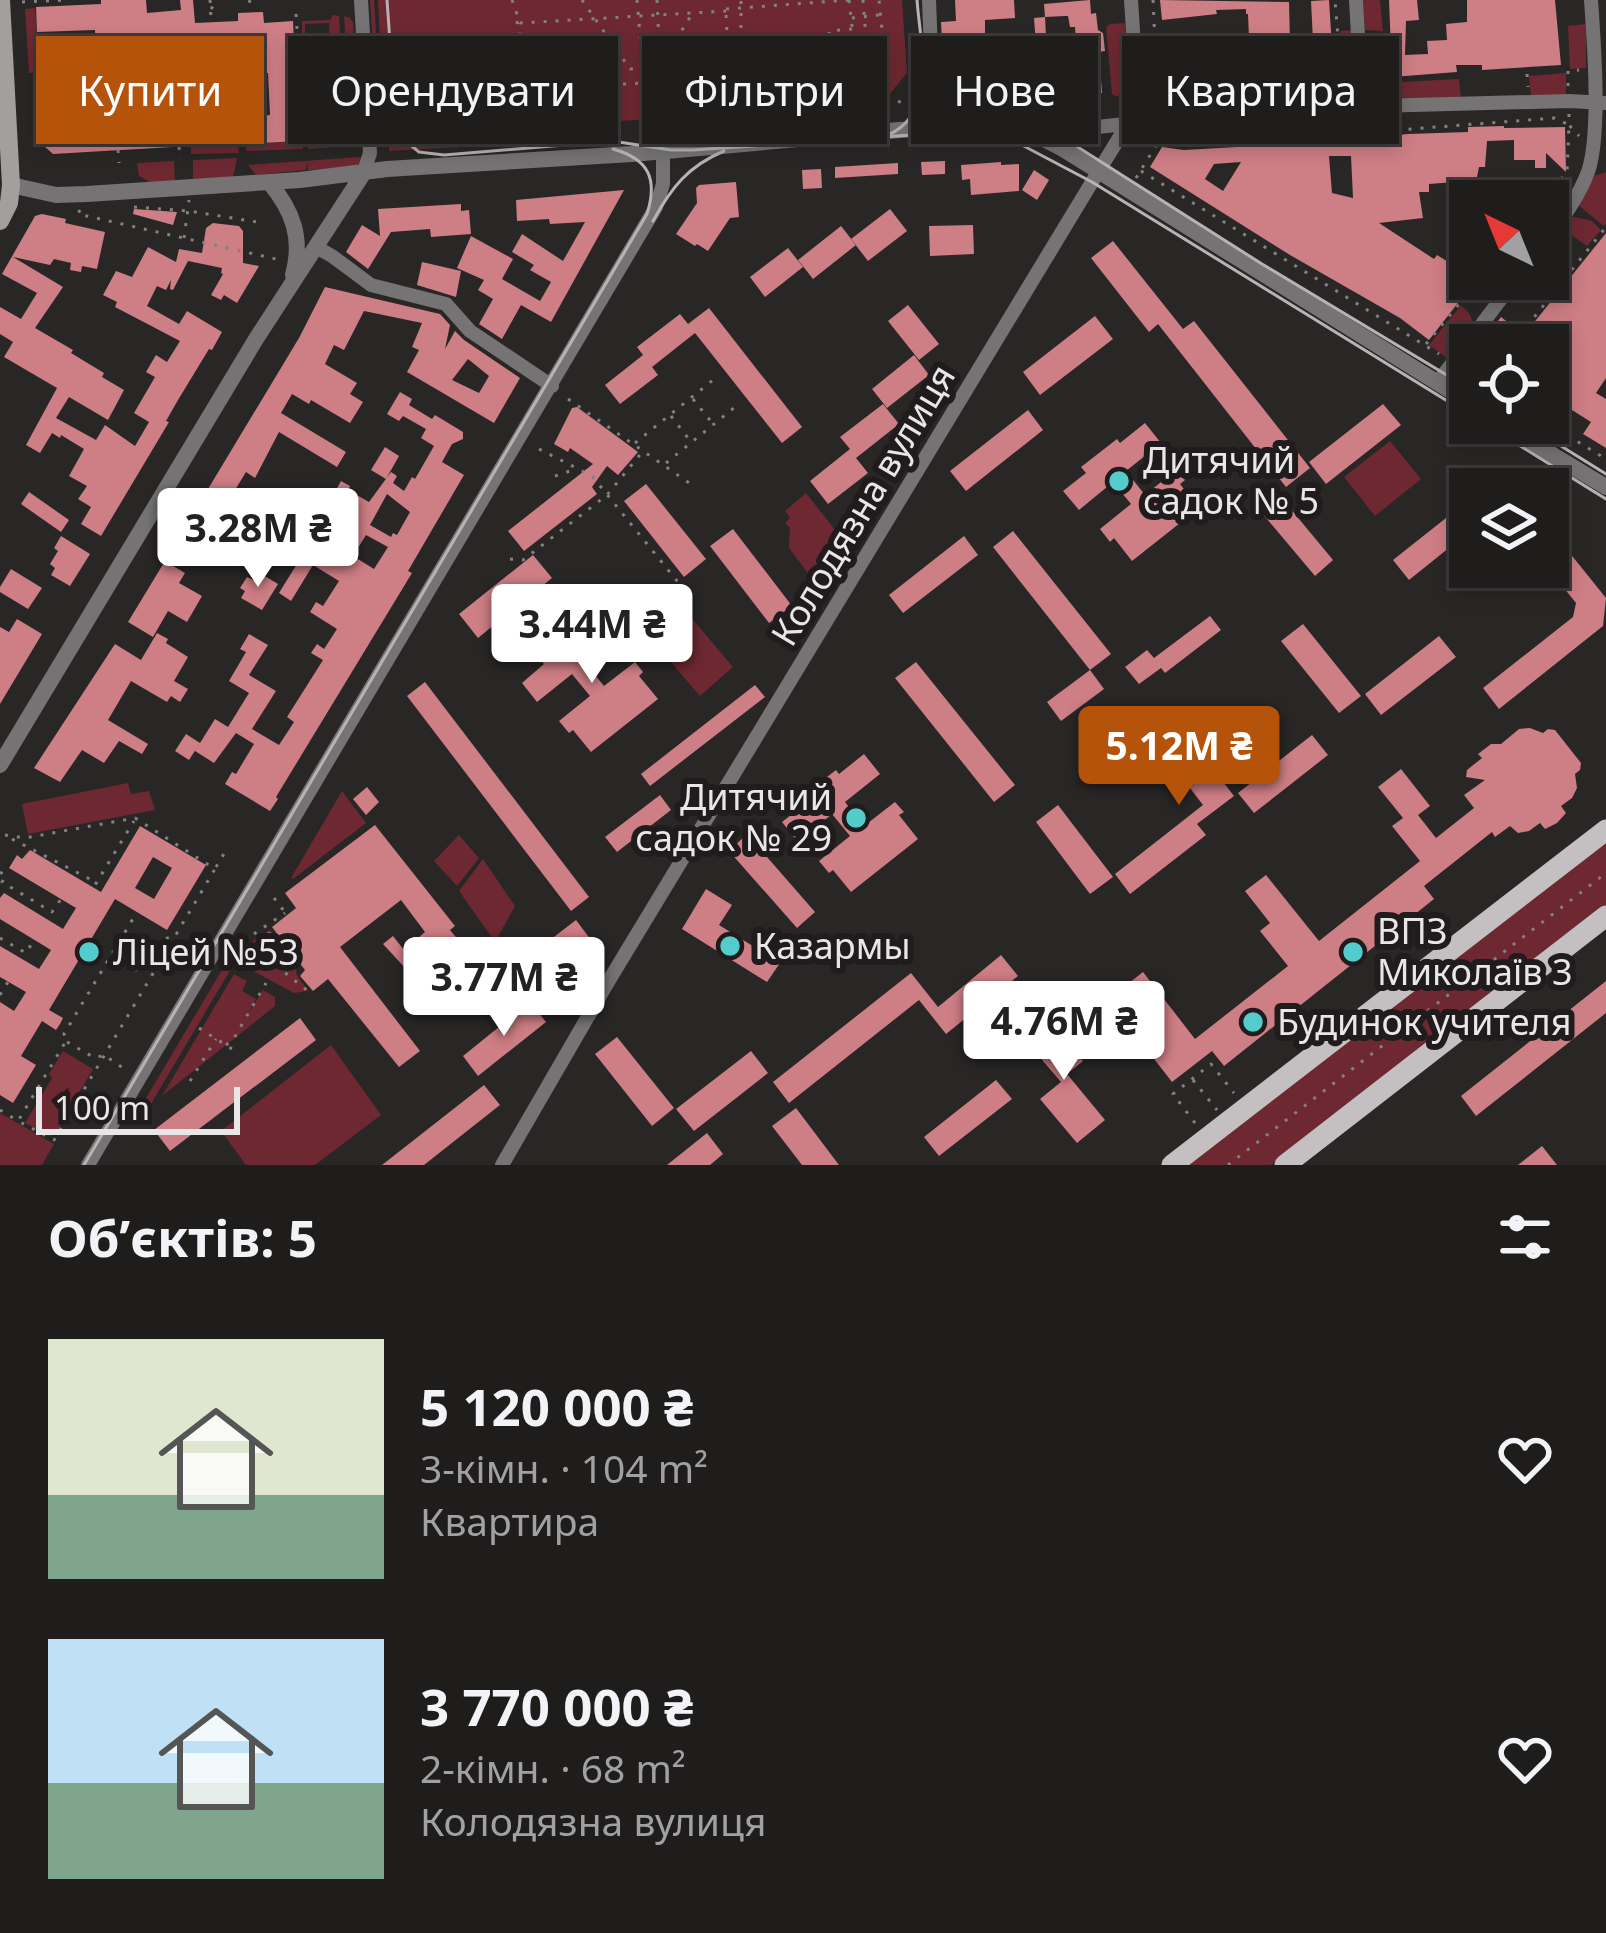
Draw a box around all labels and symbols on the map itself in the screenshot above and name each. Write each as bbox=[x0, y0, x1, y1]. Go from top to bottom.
north arrow bbox=[1449, 180, 1569, 300]
street label: Колодязна вулиця bbox=[759, 355, 966, 654]
place label: Дитячий садок № 5 bbox=[1143, 435, 1319, 525]
marker: Дитячий садок № 5 bbox=[1106, 468, 1132, 494]
pin: 3.28M ₴ bbox=[147, 488, 369, 590]
pin: 3.44M ₴ bbox=[481, 584, 703, 686]
pin: 5.12M ₴ bbox=[1068, 706, 1290, 808]
place label: Дитячий садок № 29 bbox=[635, 772, 832, 862]
marker: Дитячий садок № 29 bbox=[843, 805, 869, 831]
place label: ВПЗ Миколаїв 3 bbox=[1377, 906, 1572, 996]
place label: Казармы bbox=[754, 921, 911, 970]
place label: Ліцей №53 bbox=[113, 927, 299, 976]
marker: Казармы bbox=[717, 933, 743, 959]
pin: 3.77M ₴ bbox=[393, 937, 615, 1039]
marker: Ліцей №53 bbox=[76, 939, 102, 965]
marker: ВПЗ Миколаїв 3 bbox=[1340, 939, 1366, 965]
pin: 4.76M ₴ bbox=[953, 981, 1175, 1083]
place label: Будинок учителя bbox=[1277, 997, 1571, 1046]
marker: Будинок учителя bbox=[1240, 1009, 1266, 1035]
scale bar bbox=[36, 1081, 240, 1134]

